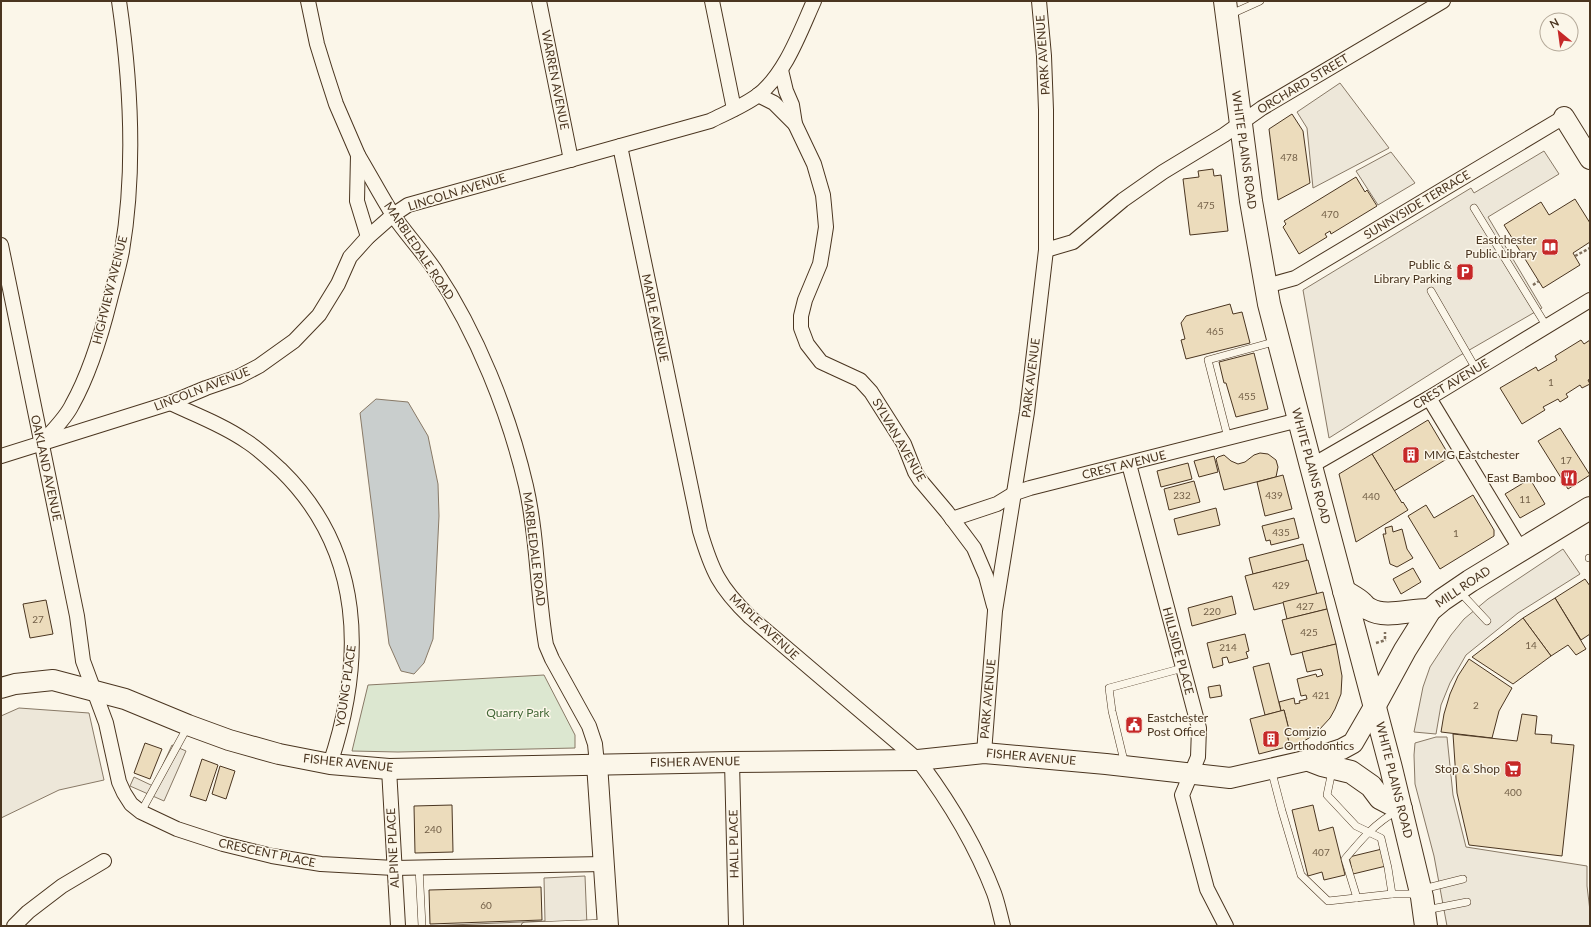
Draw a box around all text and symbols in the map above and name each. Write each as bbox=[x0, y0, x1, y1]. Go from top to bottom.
north arrow bbox=[1539, 12, 1579, 52]
street label: PARK AVENUE bbox=[1032, 14, 1053, 96]
text: N bbox=[1547, 15, 1561, 31]
street label: WARREN AVENUE bbox=[538, 29, 573, 131]
street label: ORCHARD STREET bbox=[1254, 50, 1351, 117]
street label: WHITE PLAINS ROAD bbox=[1229, 90, 1260, 210]
house number: 478 bbox=[1280, 151, 1298, 163]
street label: SUNNYSIDE TERRACE bbox=[1361, 167, 1473, 242]
street label: LINCOLN AVENUE bbox=[406, 169, 508, 214]
street label: MARBLEDALE ROAD bbox=[381, 199, 458, 303]
house number: 475 bbox=[1197, 199, 1215, 211]
house number: 470 bbox=[1321, 208, 1339, 220]
place label: Eastchester Public Library bbox=[1465, 232, 1538, 261]
street label: HIGHVIEW AVENUE bbox=[89, 234, 130, 346]
library icon: Eastchester Public Library bbox=[1540, 237, 1560, 257]
place label: Public & Library Parking bbox=[1373, 257, 1452, 286]
parking icon: Public & Library Parking bbox=[1455, 262, 1475, 282]
street label: MAPLE AVENUE bbox=[639, 272, 672, 363]
house number: 465 bbox=[1206, 325, 1224, 337]
street label: PARK AVENUE bbox=[1018, 337, 1043, 419]
street label: CREST AVENUE bbox=[1410, 355, 1491, 412]
street label: LINCOLN AVENUE bbox=[152, 363, 252, 414]
house number: 1 bbox=[1548, 376, 1554, 388]
house number: 455 bbox=[1238, 390, 1256, 402]
street label: SYLVAN AVENUE bbox=[869, 395, 929, 484]
street label: WHITE PLAINS ROAD bbox=[1289, 406, 1334, 526]
street label: OAKLAND AVENUE bbox=[28, 413, 65, 522]
building icon: MMG Eastchester bbox=[1401, 445, 1421, 465]
street label: CREST AVENUE bbox=[1080, 447, 1167, 482]
place label: MMG Eastchester bbox=[1424, 447, 1520, 462]
house number: 17 bbox=[1560, 454, 1572, 466]
restaurant icon: East Bamboo bbox=[1559, 468, 1579, 488]
place label: East Bamboo bbox=[1487, 470, 1556, 485]
house number: 232 bbox=[1173, 489, 1191, 501]
house number: 439 bbox=[1265, 489, 1283, 501]
house number: 440 bbox=[1362, 490, 1380, 502]
street label: MARBLEDALE ROAD bbox=[520, 491, 549, 607]
house number: 11 bbox=[1519, 493, 1531, 505]
house number: 435 bbox=[1272, 526, 1290, 538]
house number: 1 bbox=[1453, 527, 1459, 539]
street label: MILL ROAD bbox=[1432, 563, 1493, 611]
house number: 429 bbox=[1272, 579, 1290, 591]
street label: MAPLE AVENUE bbox=[726, 591, 802, 663]
house number: 427 bbox=[1296, 600, 1314, 612]
street label: HILLSIDE PLACE bbox=[1160, 605, 1197, 696]
house number: 220 bbox=[1203, 605, 1221, 617]
house number: 27 bbox=[32, 613, 44, 625]
house number: 425 bbox=[1300, 626, 1318, 638]
house number: 14 bbox=[1525, 639, 1537, 651]
house number: 214 bbox=[1219, 641, 1237, 653]
street label: YOUNG PLACE bbox=[332, 644, 359, 728]
street label: PARK AVENUE bbox=[977, 658, 998, 740]
house number: 421 bbox=[1312, 689, 1330, 701]
house number: 2 bbox=[1473, 699, 1479, 711]
park label: Quarry Park bbox=[486, 705, 551, 720]
place label: Eastchester Post Office bbox=[1147, 710, 1209, 739]
public building icon: Eastchester Post Office bbox=[1124, 715, 1144, 735]
street label: WHITE PLAINS ROAD bbox=[1373, 720, 1416, 840]
place label: Comizio Orthodontics bbox=[1284, 724, 1354, 753]
building icon: Comizio Orthodontics bbox=[1261, 729, 1281, 749]
street label: FISHER AVENUE bbox=[985, 745, 1077, 768]
street label: FISHER AVENUE bbox=[302, 750, 394, 775]
street label: FISHER AVENUE bbox=[650, 753, 740, 770]
supermarket icon: Stop & Shop bbox=[1503, 759, 1523, 779]
place label: Stop & Shop bbox=[1435, 761, 1500, 776]
house number: 400 bbox=[1504, 786, 1522, 798]
street label: ALPINE PLACE bbox=[383, 808, 402, 888]
street label: HALL PLACE bbox=[725, 810, 742, 878]
house number: 240 bbox=[424, 823, 442, 835]
street label: CRESCENT PLACE bbox=[217, 835, 317, 870]
house number: 407 bbox=[1312, 846, 1330, 858]
house number: 60 bbox=[480, 899, 492, 911]

